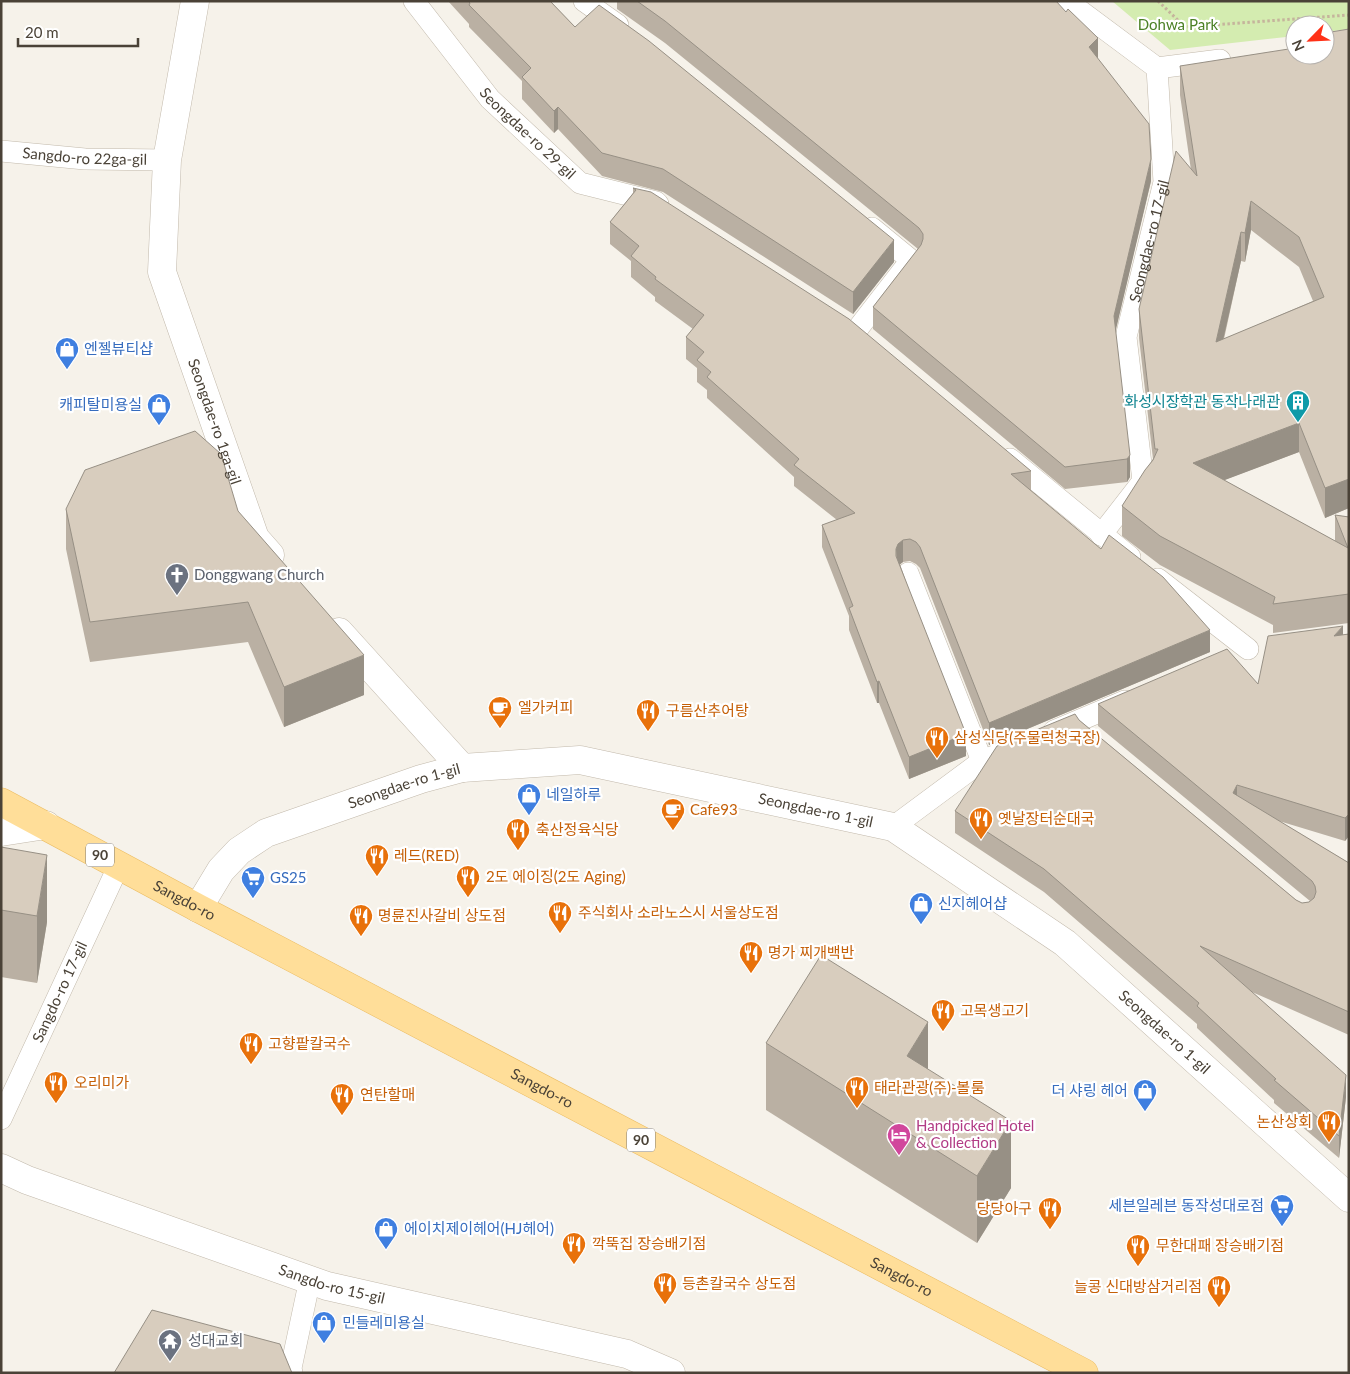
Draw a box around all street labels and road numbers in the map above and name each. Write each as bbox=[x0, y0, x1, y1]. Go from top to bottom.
street label: Seongdae-ro 29-gil bbox=[476, 84, 580, 182]
street label: Sangdo-ro 22ga-gil bbox=[22, 143, 147, 168]
street label: Seongdae-ro 17-gil bbox=[1125, 178, 1172, 304]
street label: Seongdae-ro 1ga-gil bbox=[185, 356, 246, 487]
street label: Seongdae-ro 1-gil bbox=[345, 759, 462, 812]
street label: Seongdae-ro 1-gil bbox=[757, 788, 875, 831]
road number: 90 bbox=[86, 844, 114, 866]
street label: Sangdo-ro bbox=[151, 876, 219, 924]
street label: Sangdo-ro 17-gil bbox=[28, 938, 90, 1045]
street label: Seongdae-ro 1-gil bbox=[1116, 986, 1214, 1077]
street label: Sangdo-ro bbox=[508, 1064, 576, 1111]
road number: 90 bbox=[627, 1128, 655, 1152]
street label: Sangdo-ro bbox=[868, 1253, 936, 1300]
street label: Sangdo-ro 15-gil bbox=[277, 1260, 387, 1307]

